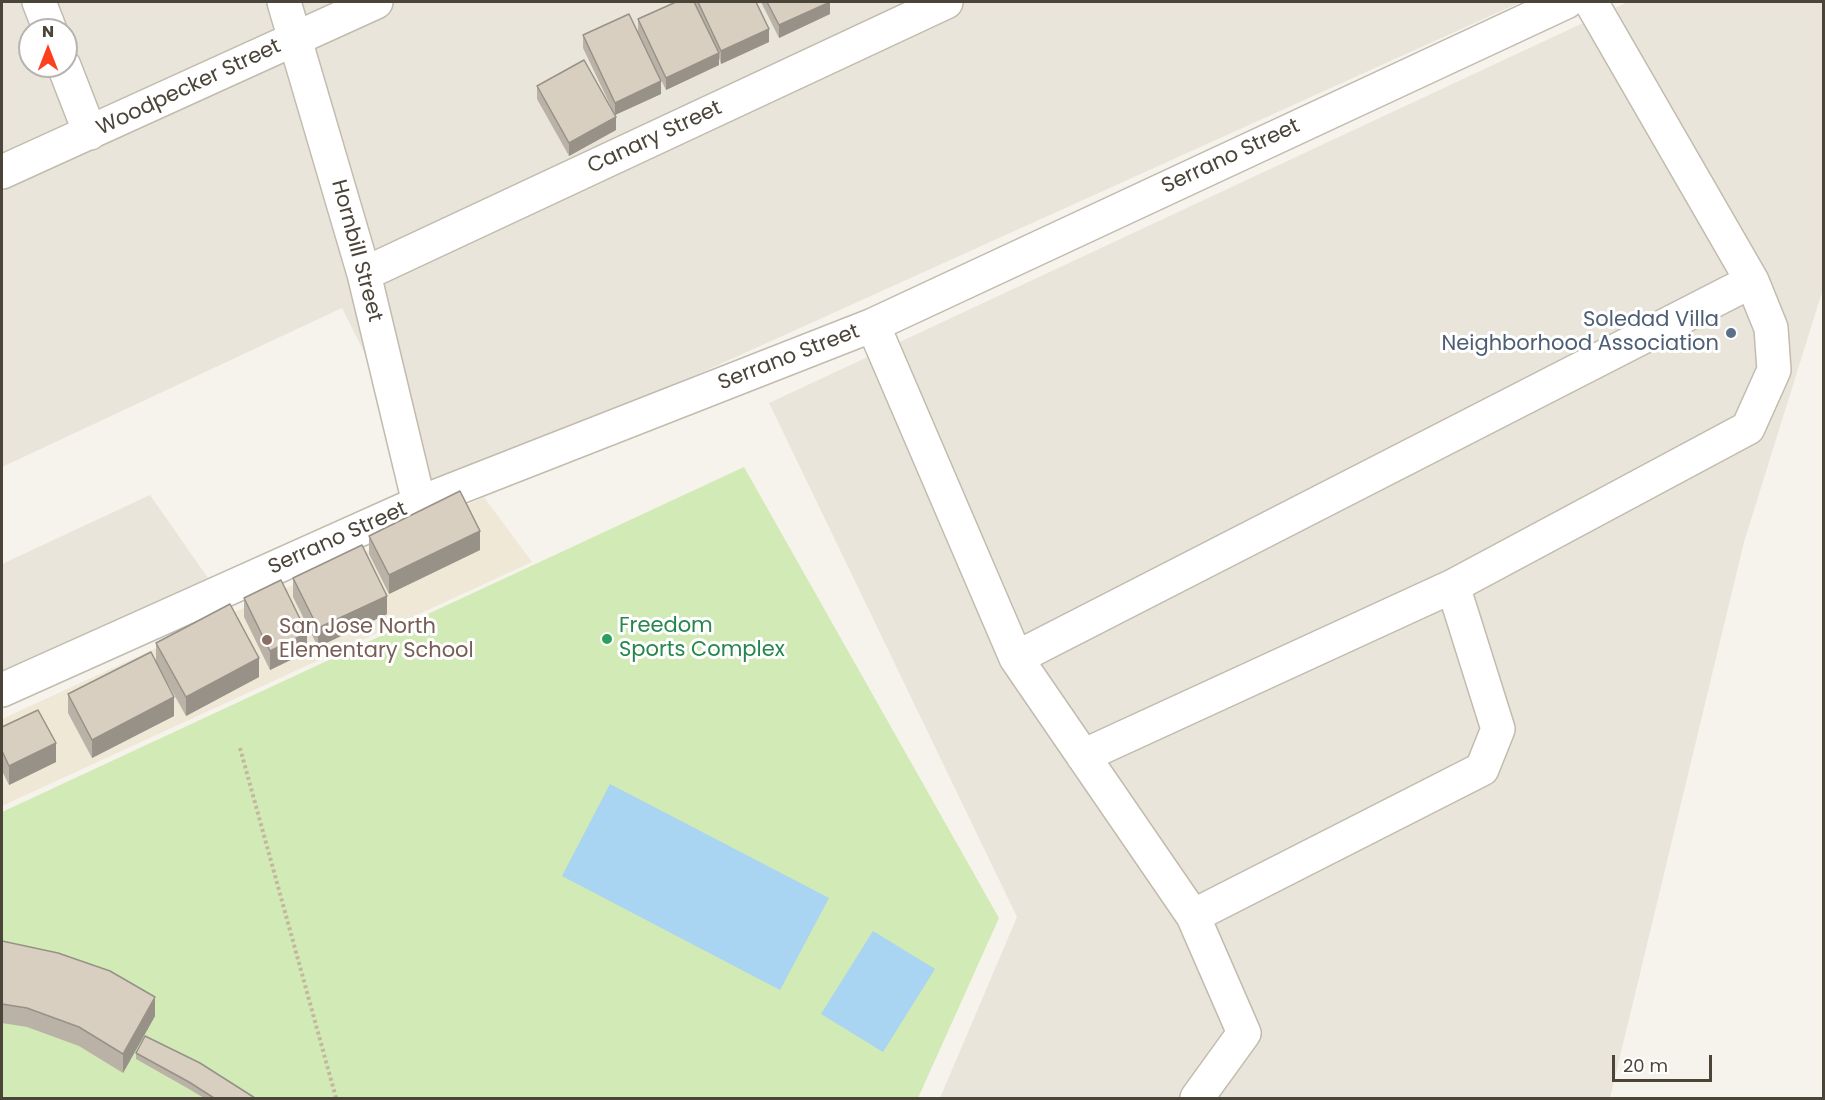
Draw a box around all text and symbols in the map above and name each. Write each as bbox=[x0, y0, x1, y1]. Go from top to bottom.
north arrow bbox=[18, 18, 78, 78]
text: N bbox=[42, 20, 54, 43]
street label: Woodpecker Street bbox=[93, 34, 285, 142]
street label: Canary Street bbox=[584, 96, 726, 180]
street label: Serrano Street bbox=[1158, 114, 1304, 200]
street label: Hornbill Street bbox=[325, 177, 387, 325]
place label: Soledad Villa Neighborhood Association bbox=[1442, 308, 1719, 358]
street label: Serrano Street bbox=[715, 320, 863, 396]
marker: Soledad Villa Neighborhood Association bbox=[1724, 326, 1738, 340]
street label: Serrano Street bbox=[265, 497, 411, 581]
place label: Freedom Sports Complex bbox=[619, 614, 785, 664]
place label: San Jose North Elementary School bbox=[279, 615, 474, 665]
marker: Freedom Sports Complex bbox=[600, 632, 614, 646]
marker: San Jose North Elementary School bbox=[260, 633, 274, 647]
scale bar bbox=[1615, 1043, 1716, 1081]
text: 20 m bbox=[1623, 1053, 1668, 1078]

